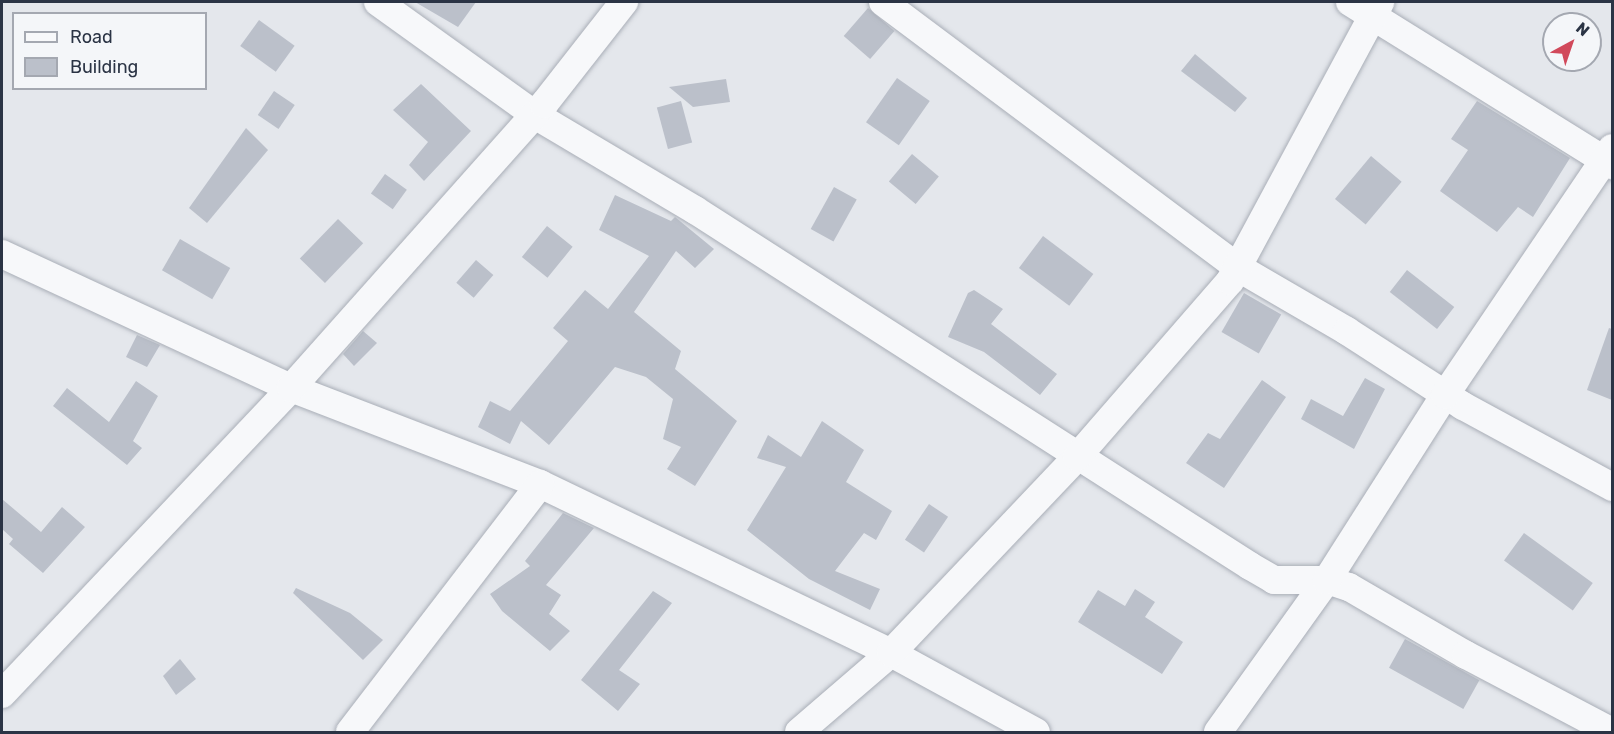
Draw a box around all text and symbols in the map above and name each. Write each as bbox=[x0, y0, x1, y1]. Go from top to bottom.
legend bbox=[12, 12, 207, 90]
north arrow bbox=[1542, 12, 1602, 72]
text: N bbox=[1572, 18, 1593, 40]
text: Road bbox=[70, 26, 113, 48]
text: Building bbox=[70, 56, 138, 78]

